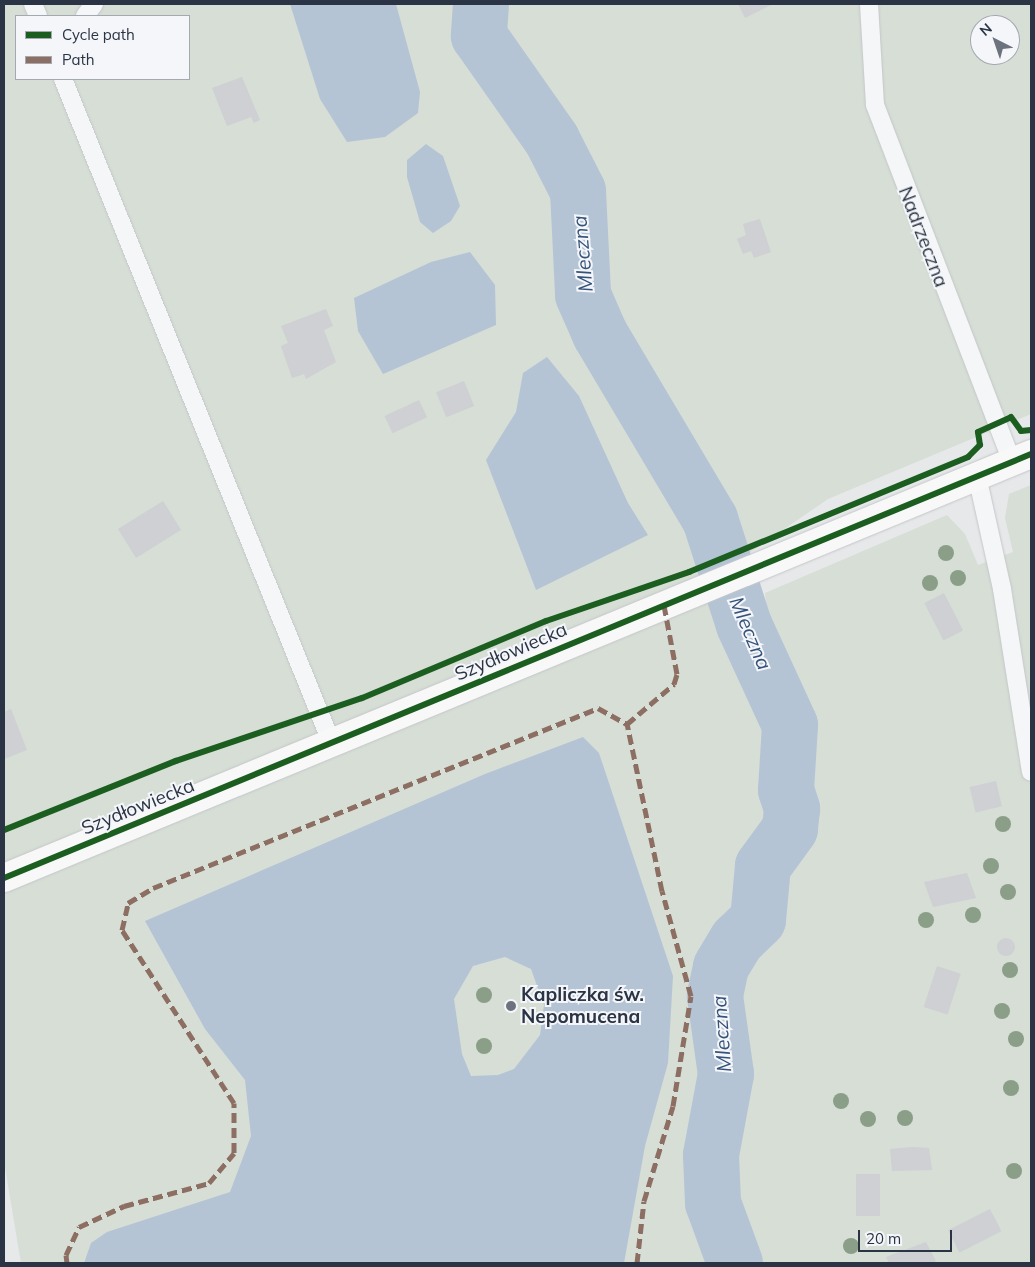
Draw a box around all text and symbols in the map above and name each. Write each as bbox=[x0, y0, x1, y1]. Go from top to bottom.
legend bbox=[15, 15, 190, 80]
north arrow bbox=[970, 15, 1020, 65]
text: N bbox=[976, 19, 996, 40]
text: Cycle path bbox=[62, 25, 135, 44]
text: Path bbox=[62, 50, 94, 69]
street label: Nadrzeczna bbox=[893, 184, 953, 290]
water label: Mleczna bbox=[567, 215, 597, 293]
water label: Mleczna bbox=[725, 593, 777, 673]
street label: Szydłowiecka bbox=[451, 618, 571, 686]
street label: Szydłowiecka bbox=[78, 774, 198, 840]
place label: Kapliczka św. Nepomucena bbox=[521, 984, 644, 1028]
water label: Mleczna bbox=[706, 995, 736, 1073]
marker: Kapliczka św. Nepomucena bbox=[505, 1000, 517, 1012]
scale bar bbox=[860, 1220, 954, 1252]
text: 20 m bbox=[866, 1229, 901, 1248]

